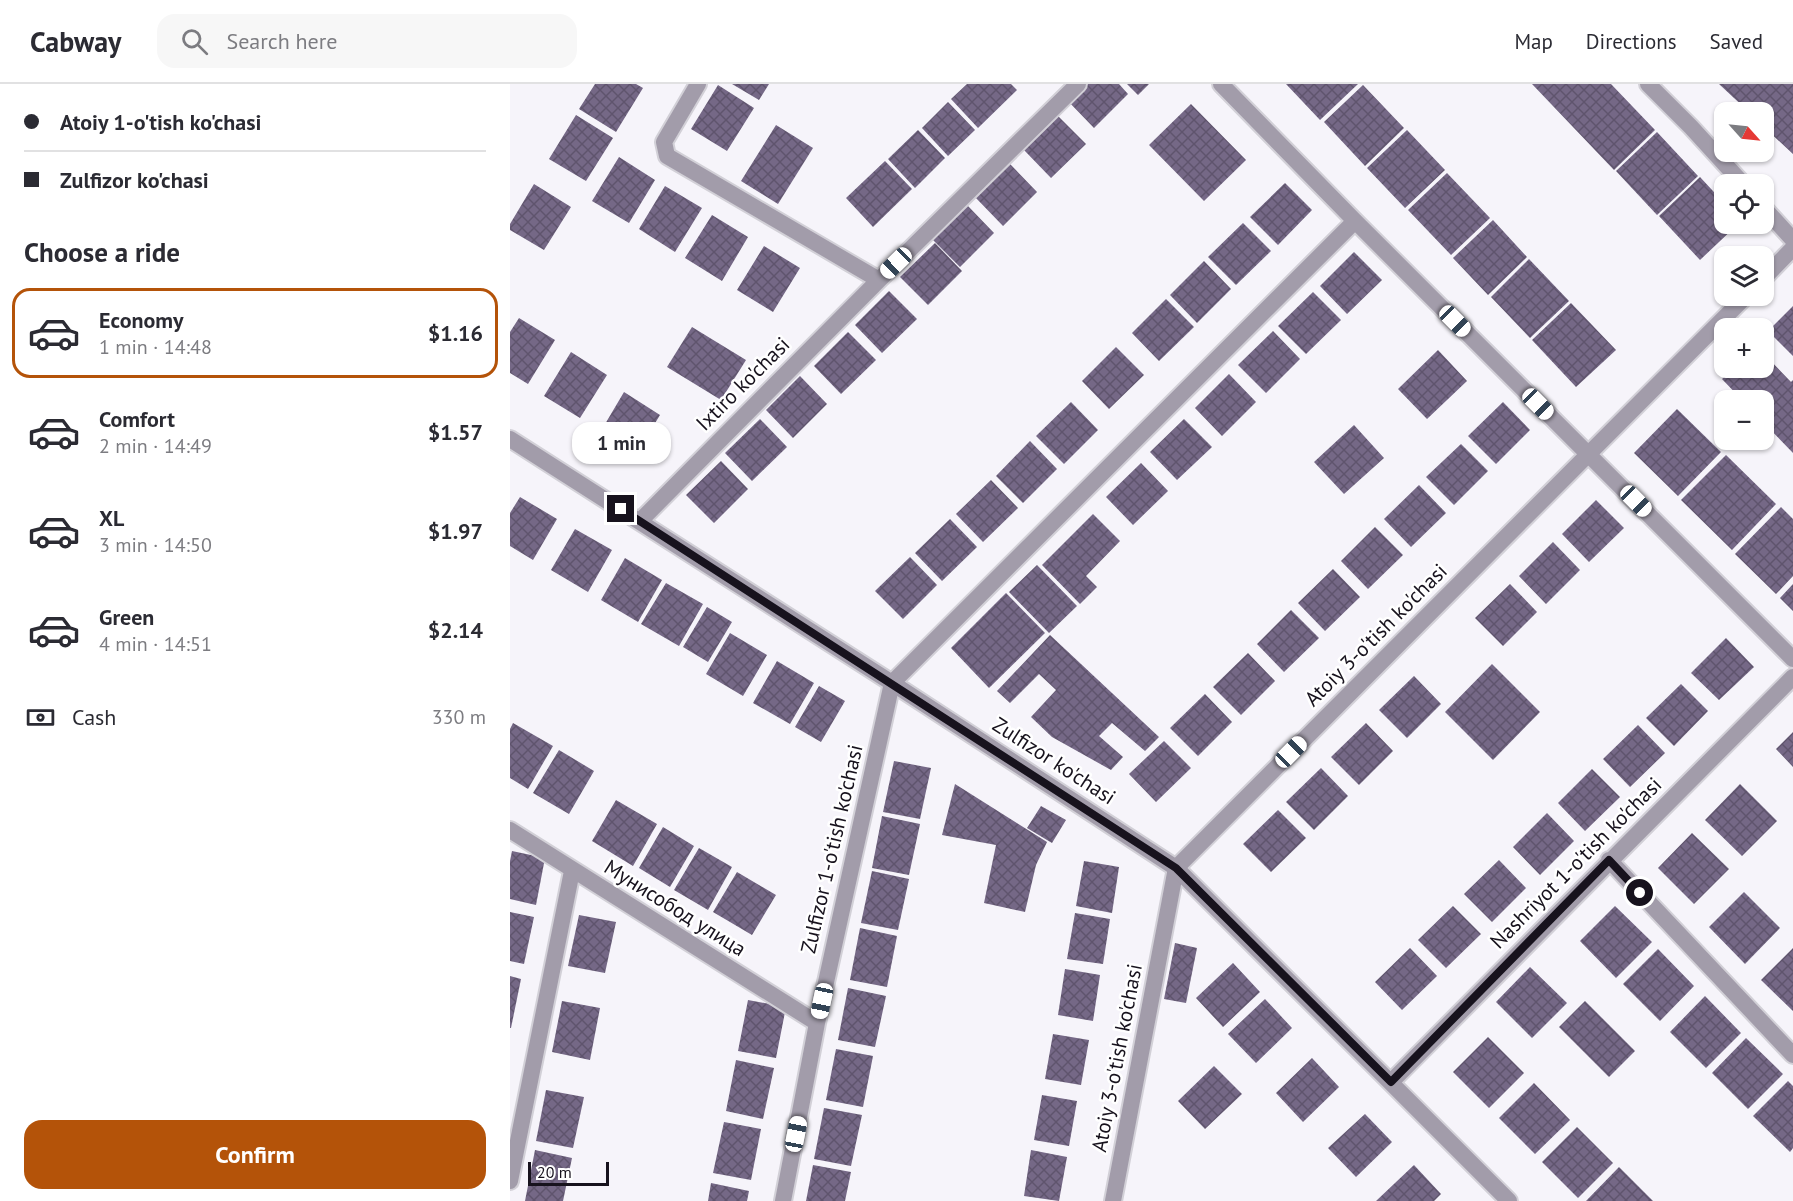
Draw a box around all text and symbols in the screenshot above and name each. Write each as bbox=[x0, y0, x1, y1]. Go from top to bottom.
search box bbox=[157, 14, 577, 68]
text: Cabway bbox=[30, 23, 121, 60]
icon: search bbox=[178, 25, 211, 58]
text: Search here bbox=[226, 27, 337, 55]
text: Map bbox=[1514, 28, 1553, 55]
text: Directions bbox=[1586, 28, 1677, 55]
text: Saved bbox=[1710, 28, 1763, 55]
north arrow bbox=[1714, 102, 1774, 162]
map controls bbox=[1714, 102, 1774, 450]
text: Atoiy 1-o'tish ko'chasi bbox=[60, 108, 261, 136]
text: Zulfizor ko'chasi bbox=[60, 166, 209, 194]
button: locate bbox=[1714, 174, 1774, 234]
text: Choose a ride bbox=[24, 235, 180, 269]
car bbox=[877, 244, 915, 282]
button: layers bbox=[1714, 246, 1774, 306]
car bbox=[1436, 302, 1474, 340]
icon: car bbox=[27, 306, 81, 360]
text: Economy bbox=[99, 306, 183, 334]
button: + bbox=[1714, 318, 1774, 378]
text: $1.16 bbox=[428, 319, 483, 347]
street label: Ixtiro ko'chasi bbox=[690, 331, 795, 436]
text: 1 min · 14:48 bbox=[99, 334, 212, 360]
car bbox=[1519, 385, 1557, 423]
button: − bbox=[1714, 390, 1774, 450]
icon: car bbox=[27, 405, 81, 459]
text: Comfort bbox=[99, 405, 175, 433]
text: $1.57 bbox=[428, 418, 483, 446]
callout: 1 min bbox=[572, 422, 670, 464]
text: 1 min bbox=[597, 430, 646, 456]
text: 2 min · 14:49 bbox=[99, 433, 212, 459]
car bbox=[1617, 482, 1655, 520]
route end bbox=[607, 495, 634, 522]
icon: car bbox=[27, 504, 81, 558]
text: XL bbox=[99, 504, 124, 532]
text: $1.97 bbox=[428, 517, 483, 545]
text: 3 min · 14:50 bbox=[99, 532, 212, 558]
street label: Atoiy 3-o'tish ko'chasi bbox=[1299, 558, 1453, 712]
icon: car bbox=[27, 603, 81, 657]
text: Green bbox=[99, 603, 154, 631]
text: $2.14 bbox=[428, 616, 483, 644]
text: 4 min · 14:51 bbox=[99, 631, 212, 657]
icon: cash bbox=[24, 701, 57, 734]
text: Cash bbox=[72, 703, 116, 731]
text: 330 m bbox=[432, 704, 486, 730]
street label: Zulfizor ko'chasi bbox=[988, 711, 1121, 810]
car bbox=[1272, 733, 1310, 771]
street label: Zulfizor 1-o'tish ko'chasi bbox=[794, 742, 869, 956]
street label: Nashriyot 1-o'tish ko'chasi bbox=[1484, 771, 1667, 954]
street label: Мунисобод улица bbox=[599, 853, 751, 962]
route start bbox=[1626, 879, 1653, 906]
street label: Atoiy 3-o'tish ko'chasi bbox=[1085, 962, 1148, 1154]
car bbox=[809, 982, 835, 1020]
car bbox=[784, 1115, 808, 1153]
button: Confirm bbox=[24, 1120, 486, 1189]
scale bar bbox=[528, 1159, 609, 1186]
text: 20 m bbox=[537, 1162, 572, 1182]

